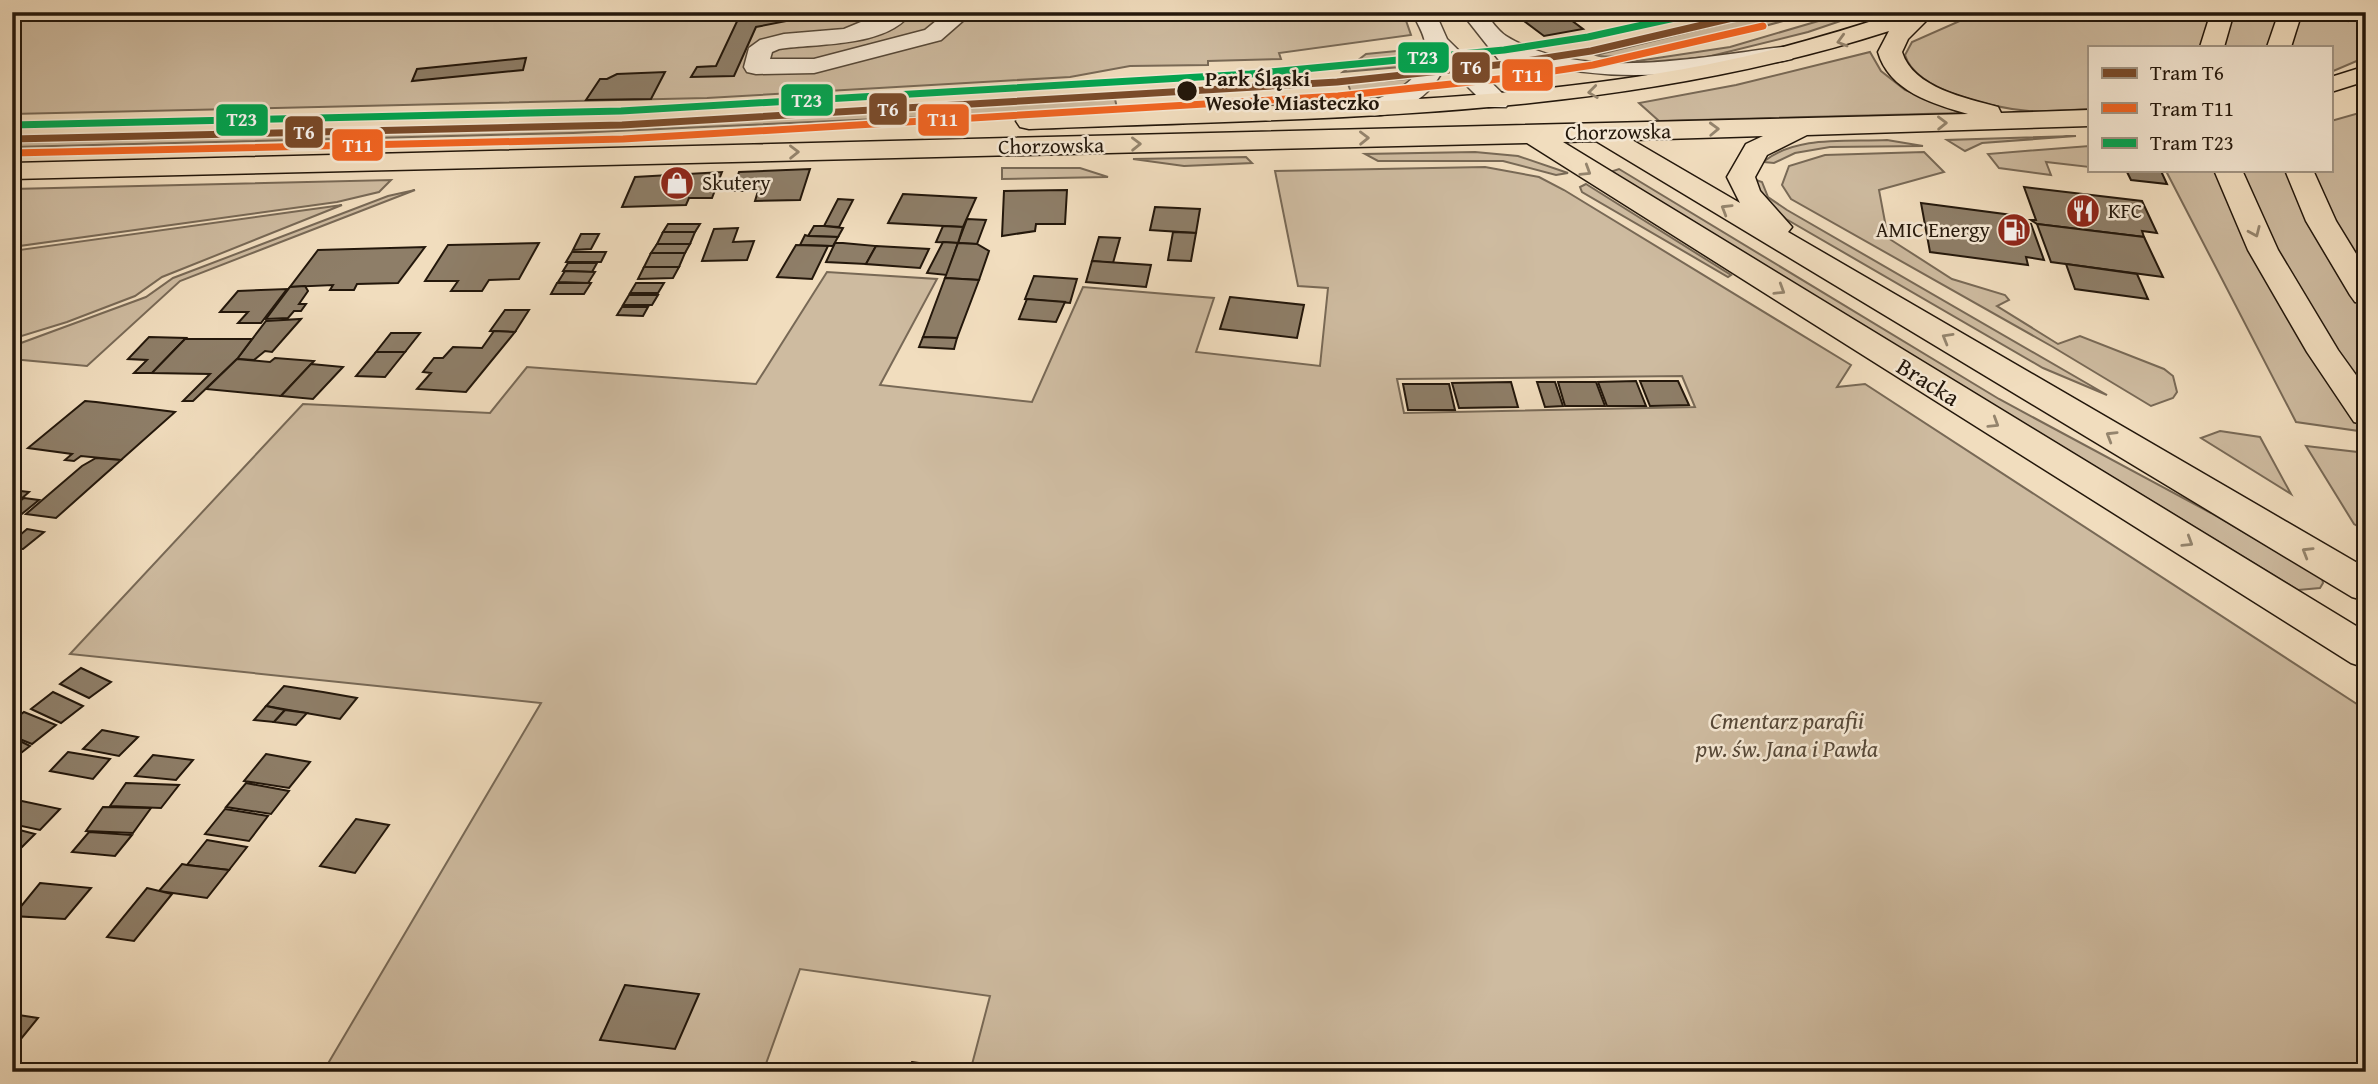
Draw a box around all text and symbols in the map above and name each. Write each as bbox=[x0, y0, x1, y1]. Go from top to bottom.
one-way arrow bbox=[1836, 32, 1848, 47]
line badge: T23 bbox=[1397, 41, 1450, 74]
text: T23 bbox=[1408, 43, 1438, 71]
legend bbox=[2088, 46, 2332, 172]
line badge: T6 bbox=[1451, 51, 1491, 84]
text: T6 bbox=[1460, 53, 1482, 81]
text: Tram T6 bbox=[2150, 57, 2224, 88]
line badge: T11 bbox=[1501, 58, 1554, 92]
text: T11 bbox=[1513, 61, 1543, 89]
place label: Park Śląski Wesołe Miasteczko bbox=[1205, 63, 1379, 118]
marker: Park Śląski Wesołe Miasteczko bbox=[1175, 79, 1199, 103]
line badge: T23 bbox=[780, 83, 834, 117]
one-way arrow bbox=[1588, 84, 1599, 99]
text: T23 bbox=[792, 86, 822, 114]
line badge: T6 bbox=[868, 92, 908, 126]
text: Tram T11 bbox=[2150, 93, 2234, 124]
text: T6 bbox=[877, 95, 899, 123]
line badge: T23 bbox=[215, 103, 269, 137]
line badge: T11 bbox=[917, 103, 970, 137]
text: T23 bbox=[227, 105, 257, 133]
text: T11 bbox=[928, 105, 958, 133]
line badge: T6 bbox=[284, 115, 324, 149]
street label: Chorzowska bbox=[1565, 115, 1671, 148]
one-way arrow bbox=[1937, 115, 1948, 131]
text: T6 bbox=[293, 118, 315, 146]
one-way arrow bbox=[1709, 122, 1720, 137]
text: Tram T23 bbox=[2150, 127, 2234, 158]
line badge: T11 bbox=[331, 128, 384, 162]
street label: Chorzowska bbox=[998, 129, 1104, 162]
one-way arrow bbox=[1359, 130, 1370, 146]
text: T11 bbox=[343, 131, 373, 159]
one-way arrow bbox=[1131, 136, 1142, 151]
one-way arrow bbox=[788, 145, 799, 160]
one-way arrow bbox=[1578, 162, 1591, 175]
shop icon: Skutery bbox=[658, 164, 696, 202]
place label: Skutery bbox=[702, 167, 771, 198]
restaurant icon: KFC bbox=[2064, 192, 2102, 230]
place label: KFC bbox=[2108, 195, 2142, 226]
one-way arrow bbox=[1721, 204, 1734, 217]
fuel station icon: AMIC Energy bbox=[1995, 211, 2033, 249]
place label: AMIC Energy bbox=[1876, 214, 1991, 245]
one-way arrow bbox=[2247, 225, 2261, 238]
one-way arrow bbox=[1772, 282, 1785, 295]
one-way arrow bbox=[1941, 334, 1954, 347]
street label: Bracka bbox=[1890, 349, 1967, 415]
one-way arrow bbox=[1987, 414, 2000, 427]
one-way arrow bbox=[2106, 431, 2119, 444]
one-way arrow bbox=[2180, 534, 2193, 547]
one-way arrow bbox=[2302, 547, 2315, 560]
park label: Cmentarz parafii pw. św. Jana i Pawła bbox=[1695, 703, 1878, 766]

